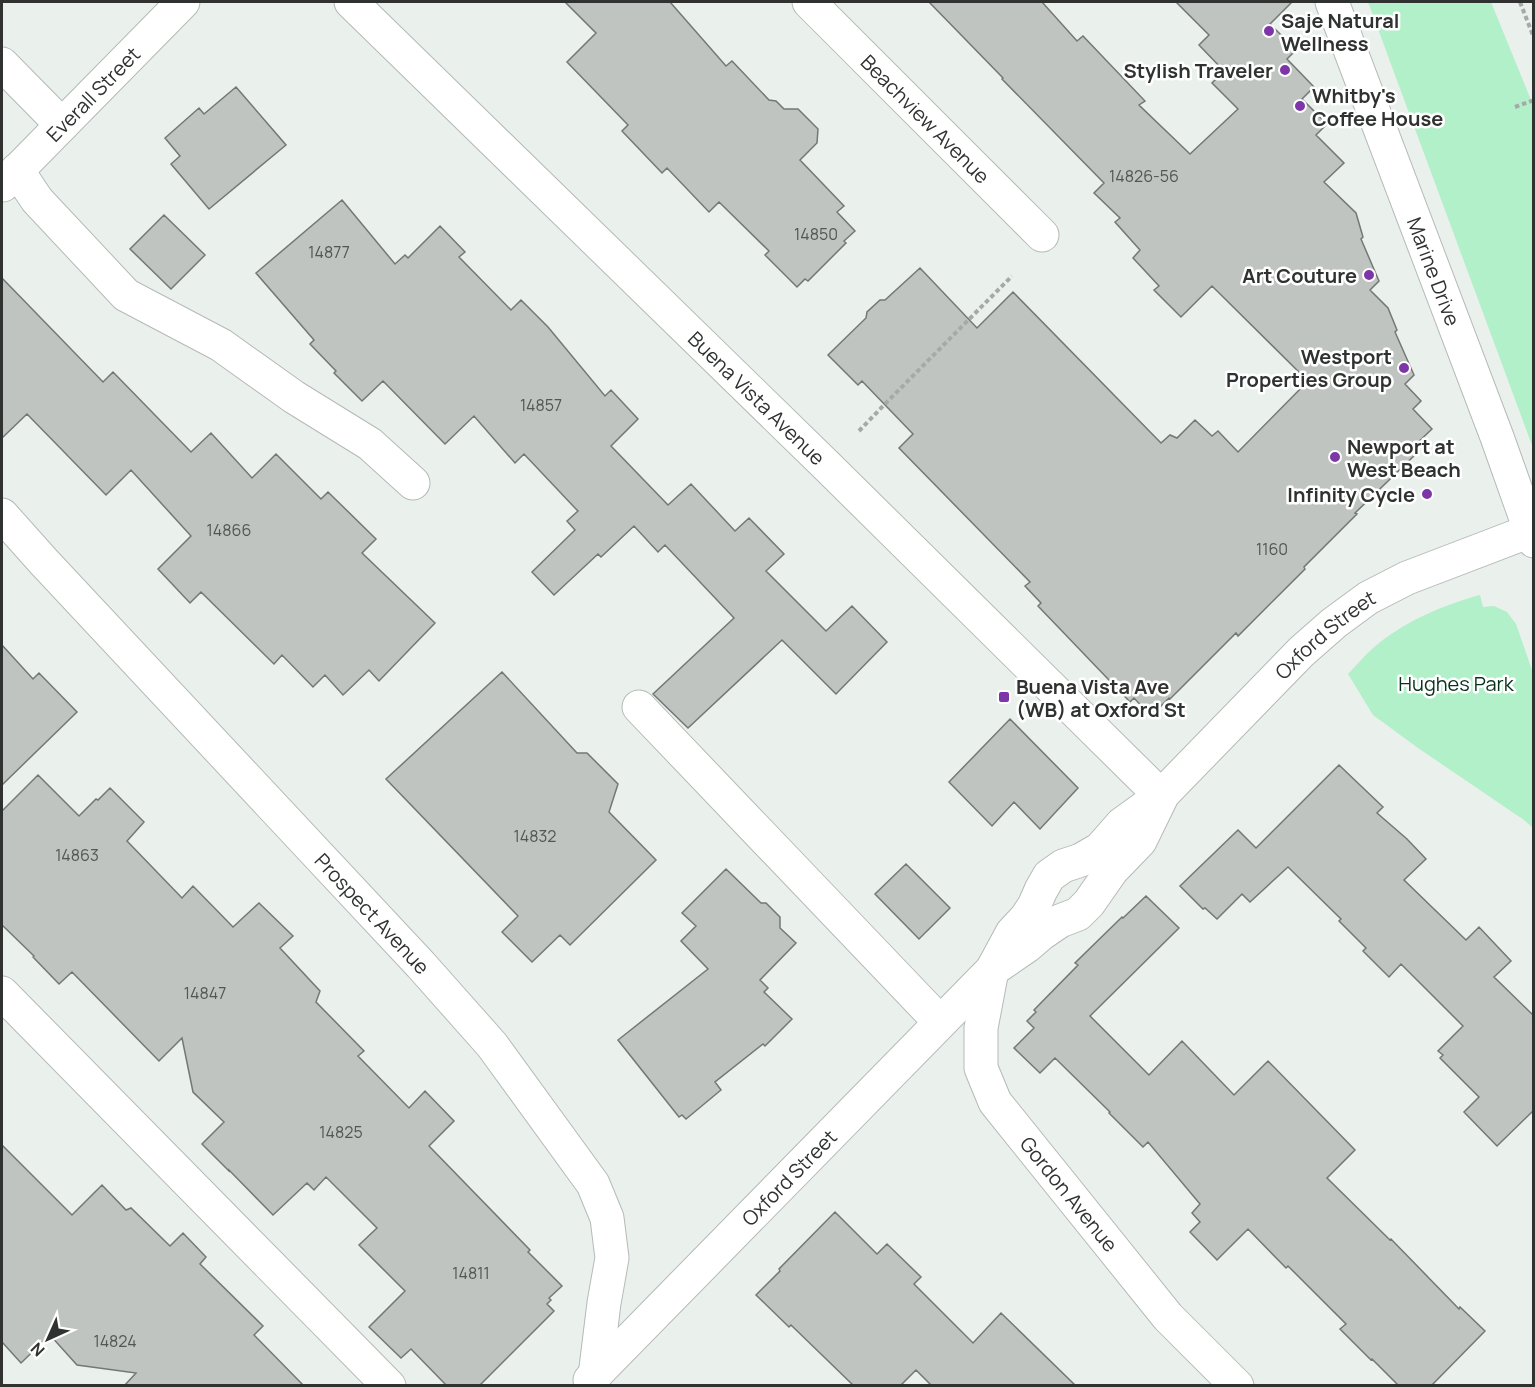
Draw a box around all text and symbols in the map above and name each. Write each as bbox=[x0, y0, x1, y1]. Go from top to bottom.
place label: Saje Natural Wellness bbox=[1281, 7, 1399, 57]
marker: Saje Natural Wellness bbox=[1262, 24, 1276, 38]
street label: Everall Street bbox=[40, 40, 145, 147]
street label: Beachview Avenue bbox=[855, 48, 996, 189]
place label: Stylish Traveler bbox=[1123, 57, 1273, 84]
marker: Stylish Traveler bbox=[1278, 63, 1292, 77]
place label: Whitby's Coffee House bbox=[1312, 82, 1443, 132]
marker: Whitby's Coffee House bbox=[1293, 99, 1307, 113]
house number: 14826-56 bbox=[1109, 165, 1179, 187]
street label: Marine Drive bbox=[1401, 213, 1467, 329]
house number: 14850 bbox=[794, 223, 838, 245]
house number: 14877 bbox=[308, 241, 350, 263]
place label: Art Couture bbox=[1242, 262, 1357, 289]
marker: Art Couture bbox=[1362, 268, 1376, 282]
street label: Buena Vista Avenue bbox=[683, 325, 831, 471]
place label: Westport Properties Group bbox=[1226, 343, 1392, 393]
marker: Westport Properties Group bbox=[1397, 361, 1411, 375]
house number: 14857 bbox=[520, 394, 562, 416]
place label: Newport at West Beach bbox=[1347, 433, 1461, 483]
marker: Newport at West Beach bbox=[1328, 450, 1342, 464]
place label: Infinity Cycle bbox=[1287, 481, 1415, 508]
marker: Infinity Cycle bbox=[1420, 487, 1434, 501]
house number: 14866 bbox=[207, 519, 251, 541]
house number: 1160 bbox=[1256, 538, 1288, 560]
street label: Oxford Street bbox=[1269, 583, 1380, 685]
park label: Hughes Park bbox=[1398, 670, 1515, 697]
place label: Buena Vista Ave (WB) at Oxford St bbox=[1016, 673, 1186, 723]
marker: Buena Vista Ave (WB) at Oxford St bbox=[997, 690, 1011, 704]
house number: 14832 bbox=[514, 825, 556, 847]
house number: 14863 bbox=[55, 844, 99, 866]
street label: Prospect Avenue bbox=[309, 847, 436, 979]
house number: 14847 bbox=[184, 982, 226, 1004]
house number: 14825 bbox=[319, 1121, 363, 1143]
street label: Oxford Street bbox=[735, 1123, 842, 1231]
street label: Gordon Avenue bbox=[1014, 1131, 1124, 1257]
house number: 14811 bbox=[452, 1262, 490, 1284]
north arrow bbox=[18, 1309, 78, 1369]
house number: 14824 bbox=[93, 1330, 137, 1352]
text: N bbox=[26, 1338, 49, 1361]

